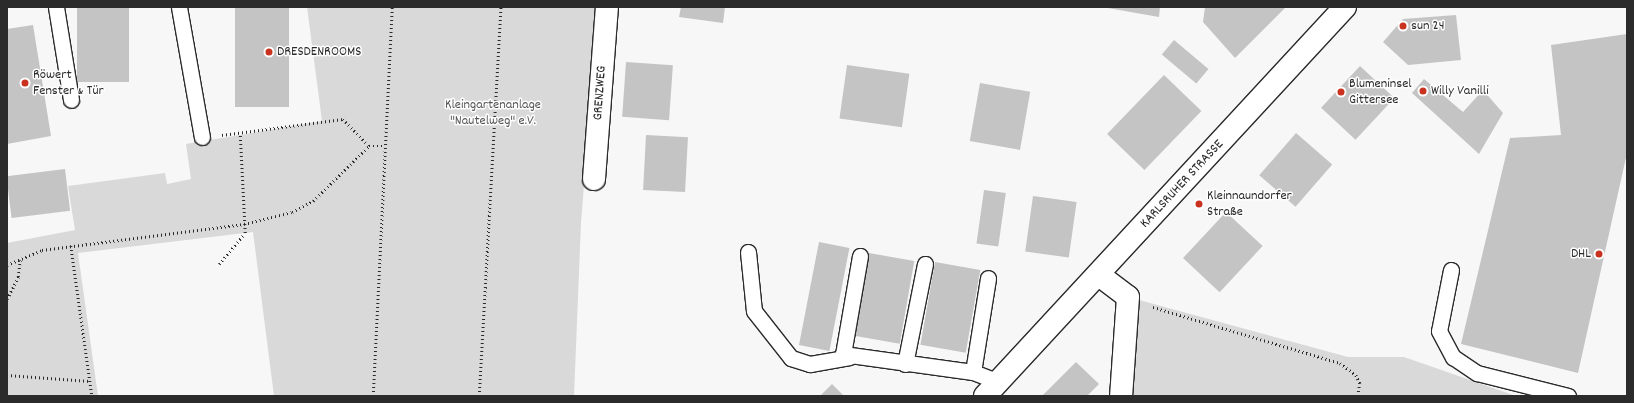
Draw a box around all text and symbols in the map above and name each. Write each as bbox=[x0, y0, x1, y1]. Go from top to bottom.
place label: sun 24 bbox=[1411, 18, 1445, 34]
marker: sun 24 bbox=[1398, 21, 1408, 31]
place label: DRESDENROOMS bbox=[277, 44, 361, 60]
marker: DRESDENROOMS bbox=[264, 47, 274, 57]
street label: GRENZWEG bbox=[590, 65, 610, 121]
place label: Röwert Fenster & Tür bbox=[33, 67, 104, 100]
place label: Blumeninsel Gittersee bbox=[1349, 76, 1412, 108]
marker: Röwert Fenster & Tür bbox=[20, 78, 30, 88]
place label: Willy Vanilli bbox=[1431, 83, 1489, 99]
marker: Willy Vanilli bbox=[1418, 86, 1428, 96]
marker: Blumeninsel Gittersee bbox=[1336, 87, 1346, 97]
park label: Kleingartenanlage "Nautelweg" e.V. bbox=[445, 97, 541, 130]
street label: KARLSRUHER STRASSE bbox=[1137, 136, 1227, 232]
place label: Kleinnaundorfer Straße bbox=[1207, 188, 1292, 220]
marker: Kleinnaundorfer Straße bbox=[1194, 199, 1204, 209]
place label: DHL bbox=[1571, 246, 1591, 262]
marker: DHL bbox=[1594, 249, 1604, 259]

